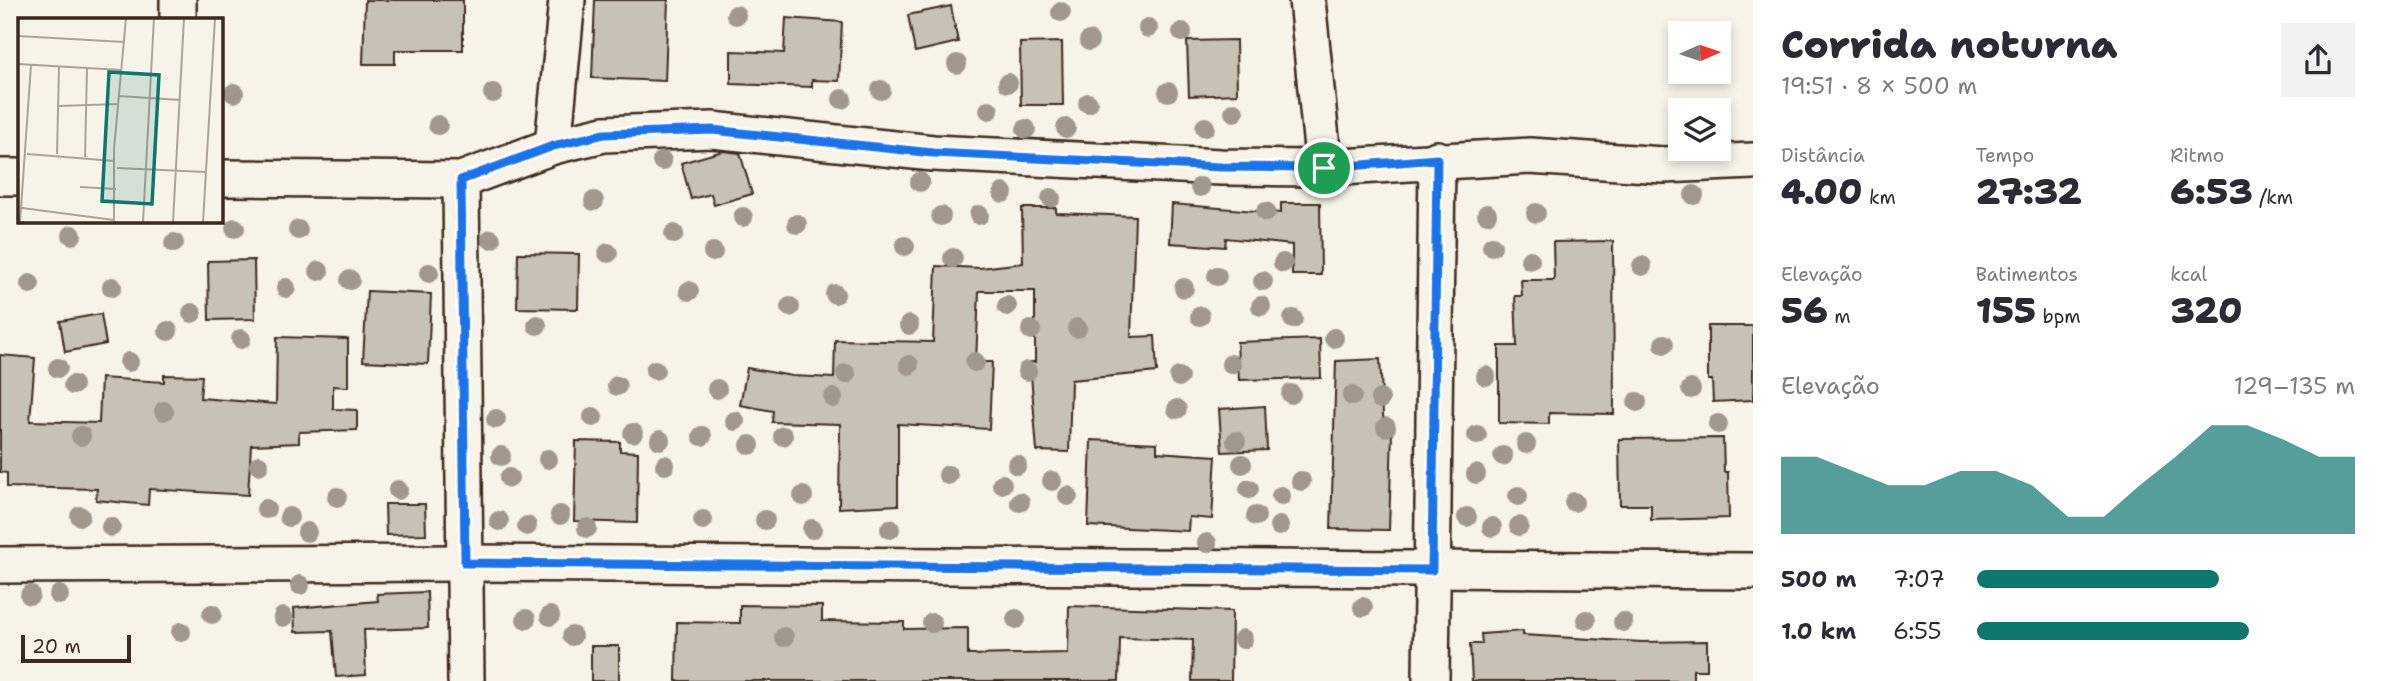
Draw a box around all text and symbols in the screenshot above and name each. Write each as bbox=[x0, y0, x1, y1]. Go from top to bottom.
inset map bbox=[18, 18, 222, 222]
text: Corrida noturna bbox=[1781, 19, 2118, 70]
north arrow bbox=[1668, 21, 1731, 84]
map controls bbox=[1668, 21, 1731, 161]
button: share bbox=[2281, 23, 2355, 97]
text: 19:51 · 8 × 500 m bbox=[1781, 71, 1977, 101]
button: layers bbox=[1668, 98, 1731, 161]
pin bbox=[1294, 138, 1354, 198]
text: Distância bbox=[1781, 143, 1865, 168]
text: Tempo bbox=[1976, 143, 2034, 168]
text: Ritmo bbox=[2170, 143, 2224, 168]
icon: arrive bbox=[1305, 149, 1343, 187]
text: 4.00 bbox=[1781, 168, 1863, 215]
text: 27:32 bbox=[1976, 168, 2082, 215]
text: 6:53 bbox=[2170, 168, 2253, 215]
text: km bbox=[1863, 185, 1896, 210]
text: /km bbox=[2253, 185, 2293, 210]
text: Elevação bbox=[1781, 262, 1862, 287]
text: Batimentos bbox=[1976, 262, 2078, 287]
text: kcal bbox=[2170, 262, 2207, 287]
text: 56 bbox=[1781, 287, 1828, 334]
text: 155 bbox=[1976, 287, 2036, 334]
text: 320 bbox=[2170, 287, 2242, 334]
text: m bbox=[1828, 304, 1851, 329]
text: bpm bbox=[2036, 304, 2081, 329]
text: Elevação bbox=[1781, 371, 1880, 401]
text: 129–135 m bbox=[2234, 371, 2355, 401]
text: 500 m bbox=[1781, 564, 1856, 594]
text: 7:07 bbox=[1893, 564, 1945, 594]
text: 1.0 km bbox=[1781, 616, 1856, 646]
text: 6:55 bbox=[1893, 616, 1942, 646]
scale bar bbox=[21, 632, 131, 664]
text: 20 m bbox=[32, 634, 81, 659]

